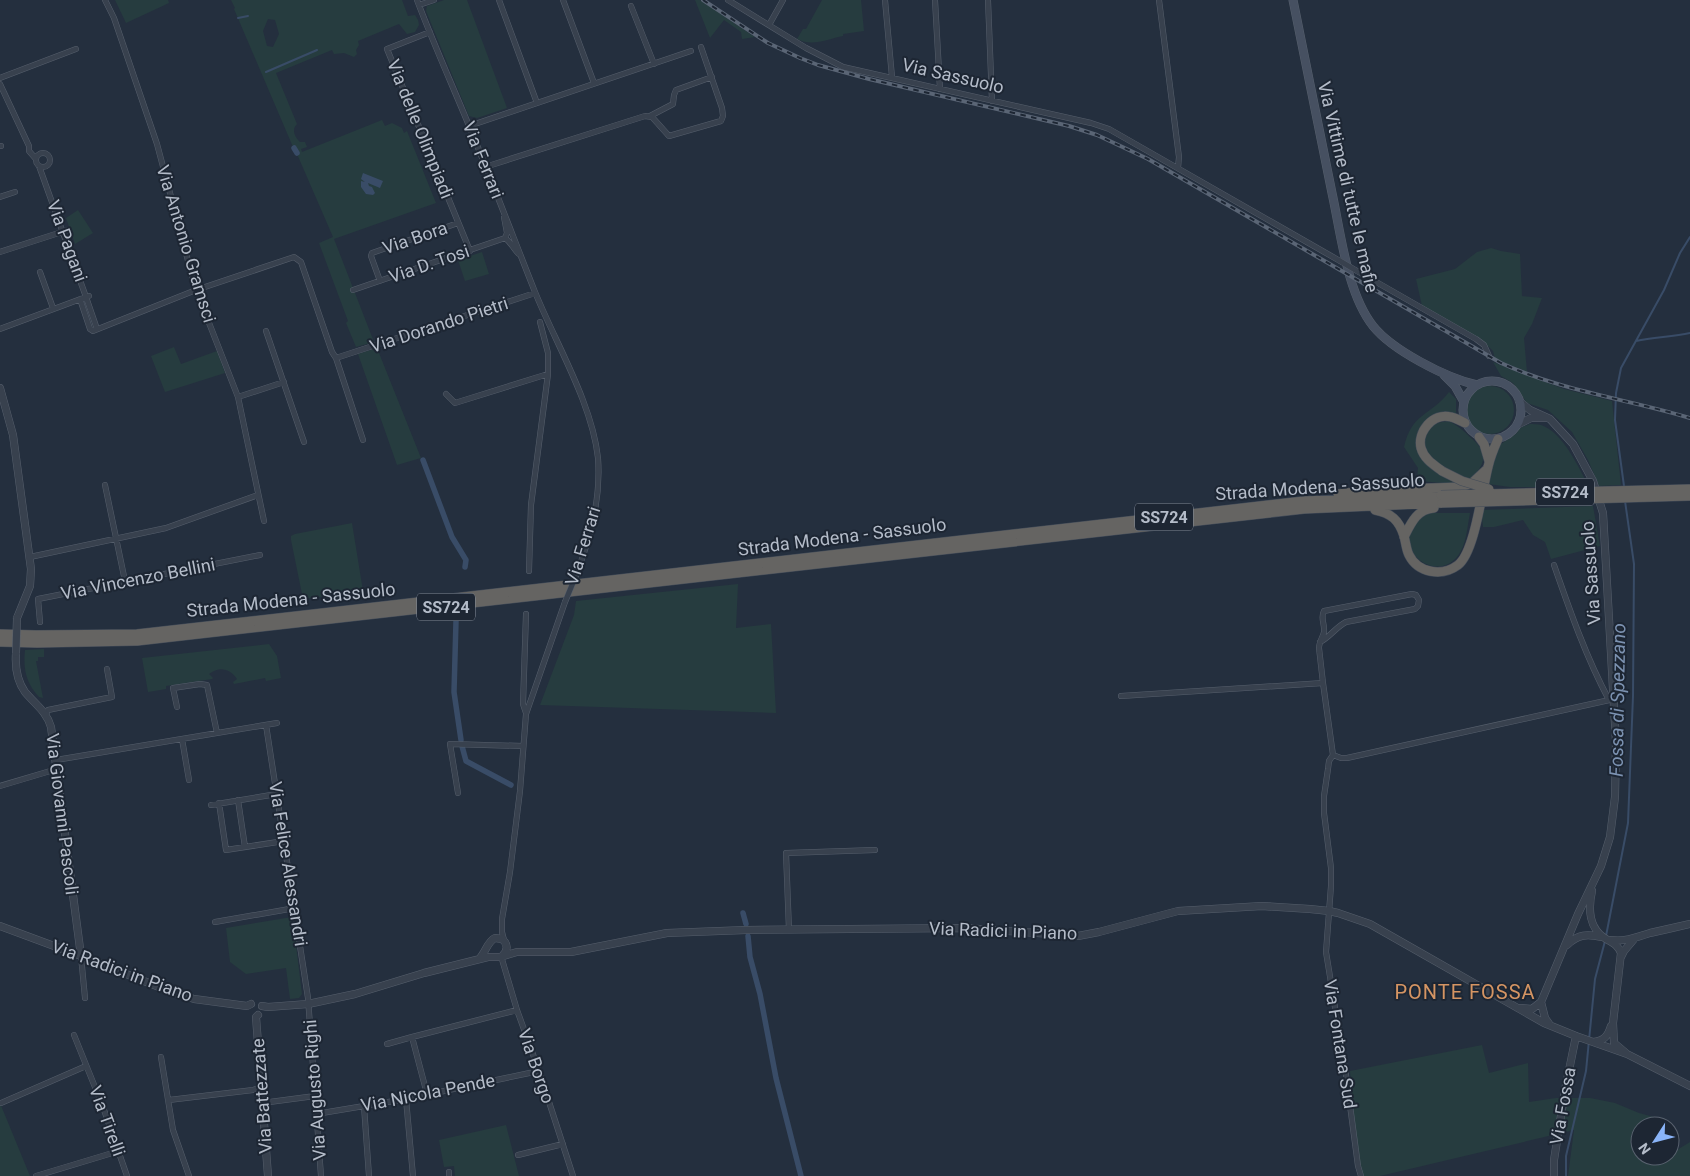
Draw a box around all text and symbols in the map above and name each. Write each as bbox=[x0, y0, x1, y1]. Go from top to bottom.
street label: Via Sassuolo bbox=[900, 54, 1006, 97]
street label: Via delle Olimpiadi bbox=[383, 56, 458, 201]
street label: Via Vittime di tutte le mafie bbox=[1314, 79, 1383, 294]
street label: Via Ferrari bbox=[458, 118, 508, 202]
street label: Via Antonio Gramsci bbox=[153, 163, 220, 325]
street label: Via Pagani bbox=[43, 197, 92, 285]
street label: Via Bora bbox=[380, 217, 450, 258]
street label: Via D. Tosi bbox=[386, 240, 472, 287]
street label: Via Dorando Pietri bbox=[367, 292, 511, 357]
street label: Strada Modena - Sassuolo bbox=[1215, 469, 1425, 504]
road number: SS724 bbox=[1536, 478, 1594, 506]
street label: Via Ferrari bbox=[561, 504, 604, 588]
road number: SS724 bbox=[1135, 504, 1193, 530]
street label: Strada Modena - Sassuolo bbox=[737, 513, 947, 560]
street label: Via Sassuolo bbox=[1576, 520, 1605, 626]
street label: Via Vincenzo Bellini bbox=[59, 553, 217, 604]
street label: Strada Modena - Sassuolo bbox=[186, 578, 396, 621]
road number: SS724 bbox=[417, 594, 475, 620]
water label: Fossa di Spezzano bbox=[1605, 623, 1630, 777]
street label: Via Giovanni Pascoli bbox=[42, 732, 83, 896]
street label: Via Felice Alessandri bbox=[265, 780, 312, 948]
street label: Via Radici in Piano bbox=[929, 917, 1077, 944]
street label: Via Radici in Piano bbox=[49, 935, 195, 1006]
street label: Via Fontana Sud bbox=[1320, 978, 1361, 1110]
district label: PONTE FOSSA bbox=[1394, 980, 1536, 1004]
street label: Via Augusto Righi bbox=[299, 1019, 330, 1161]
street label: Via Borgo bbox=[514, 1026, 559, 1106]
street label: Via Battezzate bbox=[247, 1038, 276, 1154]
street label: Via Fossa bbox=[1545, 1065, 1580, 1146]
street label: Via Nicola Pende bbox=[359, 1069, 497, 1116]
street label: Via Tirelli bbox=[85, 1083, 130, 1159]
north arrow bbox=[1630, 1116, 1680, 1166]
text: N bbox=[1635, 1140, 1654, 1157]

